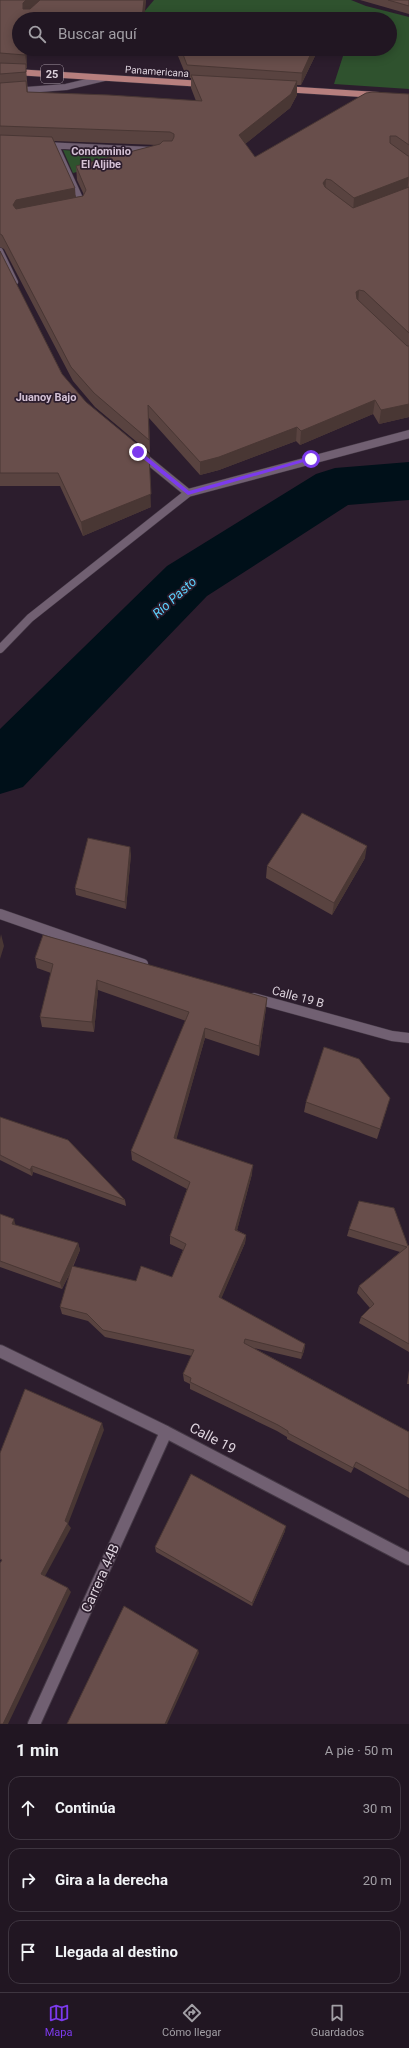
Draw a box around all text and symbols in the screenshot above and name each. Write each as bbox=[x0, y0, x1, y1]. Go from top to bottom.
search box bbox=[12, 12, 397, 56]
icon: search bbox=[26, 23, 48, 45]
text: Buscar aquí bbox=[58, 25, 137, 43]
street label: Panamericana bbox=[125, 64, 189, 79]
road number: 25 bbox=[41, 65, 63, 83]
district label: Condominio El Aljibe bbox=[71, 145, 131, 171]
district label: Juanoy Bajo bbox=[16, 391, 76, 404]
route end bbox=[129, 443, 147, 461]
route start bbox=[302, 450, 320, 468]
water label: Río Pasto bbox=[149, 574, 199, 621]
street label: Calle 19 B bbox=[270, 983, 326, 1011]
street label: Calle 19 bbox=[187, 1419, 239, 1457]
street label: Carrera 44B bbox=[78, 1541, 122, 1615]
text: 1 min bbox=[16, 1740, 59, 1760]
text: A pie · 50 m bbox=[325, 1743, 393, 1758]
icon: ahead bbox=[17, 1797, 39, 1819]
text: Continúa bbox=[55, 1799, 116, 1817]
text: 30 m bbox=[363, 1801, 392, 1816]
icon: right bbox=[17, 1869, 39, 1891]
text: Gira a la derecha bbox=[55, 1871, 168, 1889]
text: 20 m bbox=[363, 1873, 392, 1888]
icon: arrive bbox=[17, 1941, 39, 1963]
text: Llegada al destino bbox=[55, 1943, 178, 1961]
tab: Mapa bbox=[45, 2002, 73, 2039]
tab: Cómo llegar bbox=[162, 2002, 221, 2039]
tab: Guardados bbox=[311, 2002, 364, 2039]

